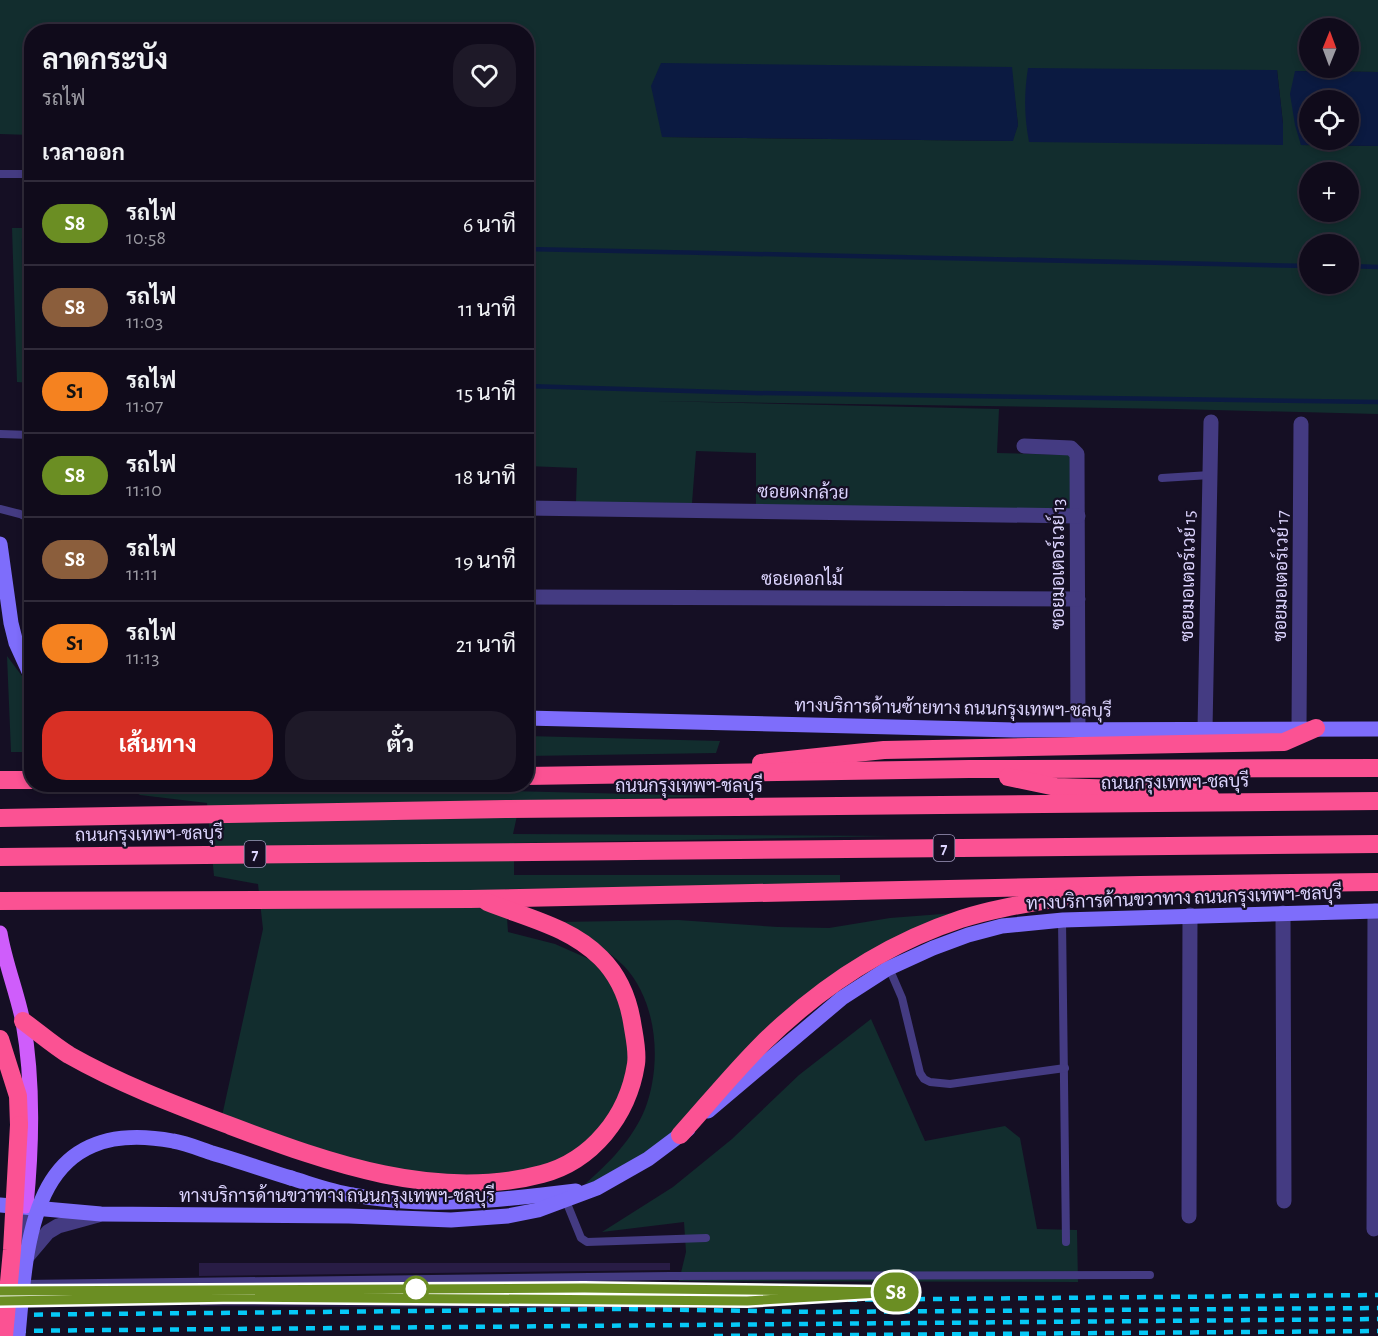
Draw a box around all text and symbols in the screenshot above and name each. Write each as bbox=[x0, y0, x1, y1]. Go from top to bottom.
north arrow bbox=[1299, 18, 1359, 78]
map controls bbox=[1299, 18, 1359, 294]
button: heart bbox=[453, 44, 516, 107]
text: ลาดกระบัง bbox=[42, 47, 168, 75]
text: รถไฟ bbox=[42, 89, 86, 109]
button: locate bbox=[1299, 90, 1359, 150]
text: เวลาออก bbox=[42, 142, 125, 164]
button: + bbox=[1299, 162, 1359, 222]
text: รถไฟ bbox=[126, 202, 176, 224]
text: S8 bbox=[65, 213, 85, 234]
text: 6 นาที bbox=[463, 214, 516, 236]
text: 10:58 bbox=[126, 228, 166, 248]
button: − bbox=[1299, 234, 1359, 294]
text: รถไฟ bbox=[126, 286, 176, 308]
text: S8 bbox=[65, 297, 85, 318]
text: 11 นาที bbox=[458, 298, 516, 320]
text: 11:03 bbox=[126, 312, 163, 332]
text: รถไฟ bbox=[126, 370, 176, 392]
text: S1 bbox=[66, 381, 84, 402]
text: 15 นาที bbox=[456, 382, 516, 404]
text: 11:07 bbox=[126, 396, 163, 416]
text: รถไฟ bbox=[126, 454, 176, 476]
text: S8 bbox=[65, 465, 85, 486]
text: 18 นาที bbox=[455, 466, 516, 488]
street label: ซอยดงกล้วย bbox=[757, 479, 849, 503]
text: 11:10 bbox=[126, 480, 162, 500]
street label: ซอยมอเตอร์เวย์ 13 bbox=[1045, 498, 1068, 630]
street label: ซอยมอเตอร์เวย์ 15 bbox=[1174, 510, 1199, 642]
street label: ซอยมอเตอร์เวย์ 17 bbox=[1267, 510, 1292, 642]
text: รถไฟ bbox=[126, 538, 176, 560]
text: S8 bbox=[65, 549, 85, 570]
text: 19 นาที bbox=[455, 550, 516, 572]
text: 11:11 bbox=[126, 564, 158, 584]
street label: ซอยดอกไม้ bbox=[761, 566, 844, 589]
text: รถไฟ bbox=[126, 622, 176, 644]
text: S1 bbox=[66, 633, 84, 654]
text: 21 นาที bbox=[456, 634, 516, 656]
text: 11:13 bbox=[126, 648, 159, 668]
street label: ทางบริการด้านซ้ายทาง ถนนกรุงเทพฯ-ชลบุรี bbox=[794, 692, 1112, 723]
button: เส้นทาง bbox=[42, 711, 273, 780]
button: ตั๋ว bbox=[285, 711, 516, 780]
street label: ถนนกรุงเทพฯ-ชลบุรี bbox=[1101, 768, 1250, 795]
street label: ถนนกรุงเทพฯ-ชลบุรี bbox=[615, 773, 763, 798]
street label: ถนนกรุงเทพฯ-ชลบุรี bbox=[75, 820, 224, 847]
road number: 7 bbox=[934, 835, 954, 861]
road number: 7 bbox=[244, 841, 266, 867]
street label: ทางบริการด้านขวาทาง ถนนกรุงเทพฯ-ชลบุรี bbox=[1026, 879, 1343, 916]
street label: ทางบริการด้านขวาทาง ถนนกรุงเทพฯ-ชลบุรี bbox=[179, 1183, 495, 1208]
line badge: S8 bbox=[869, 1272, 923, 1312]
unlabelled marker bbox=[403, 1276, 429, 1302]
text: S8 bbox=[886, 1282, 906, 1303]

